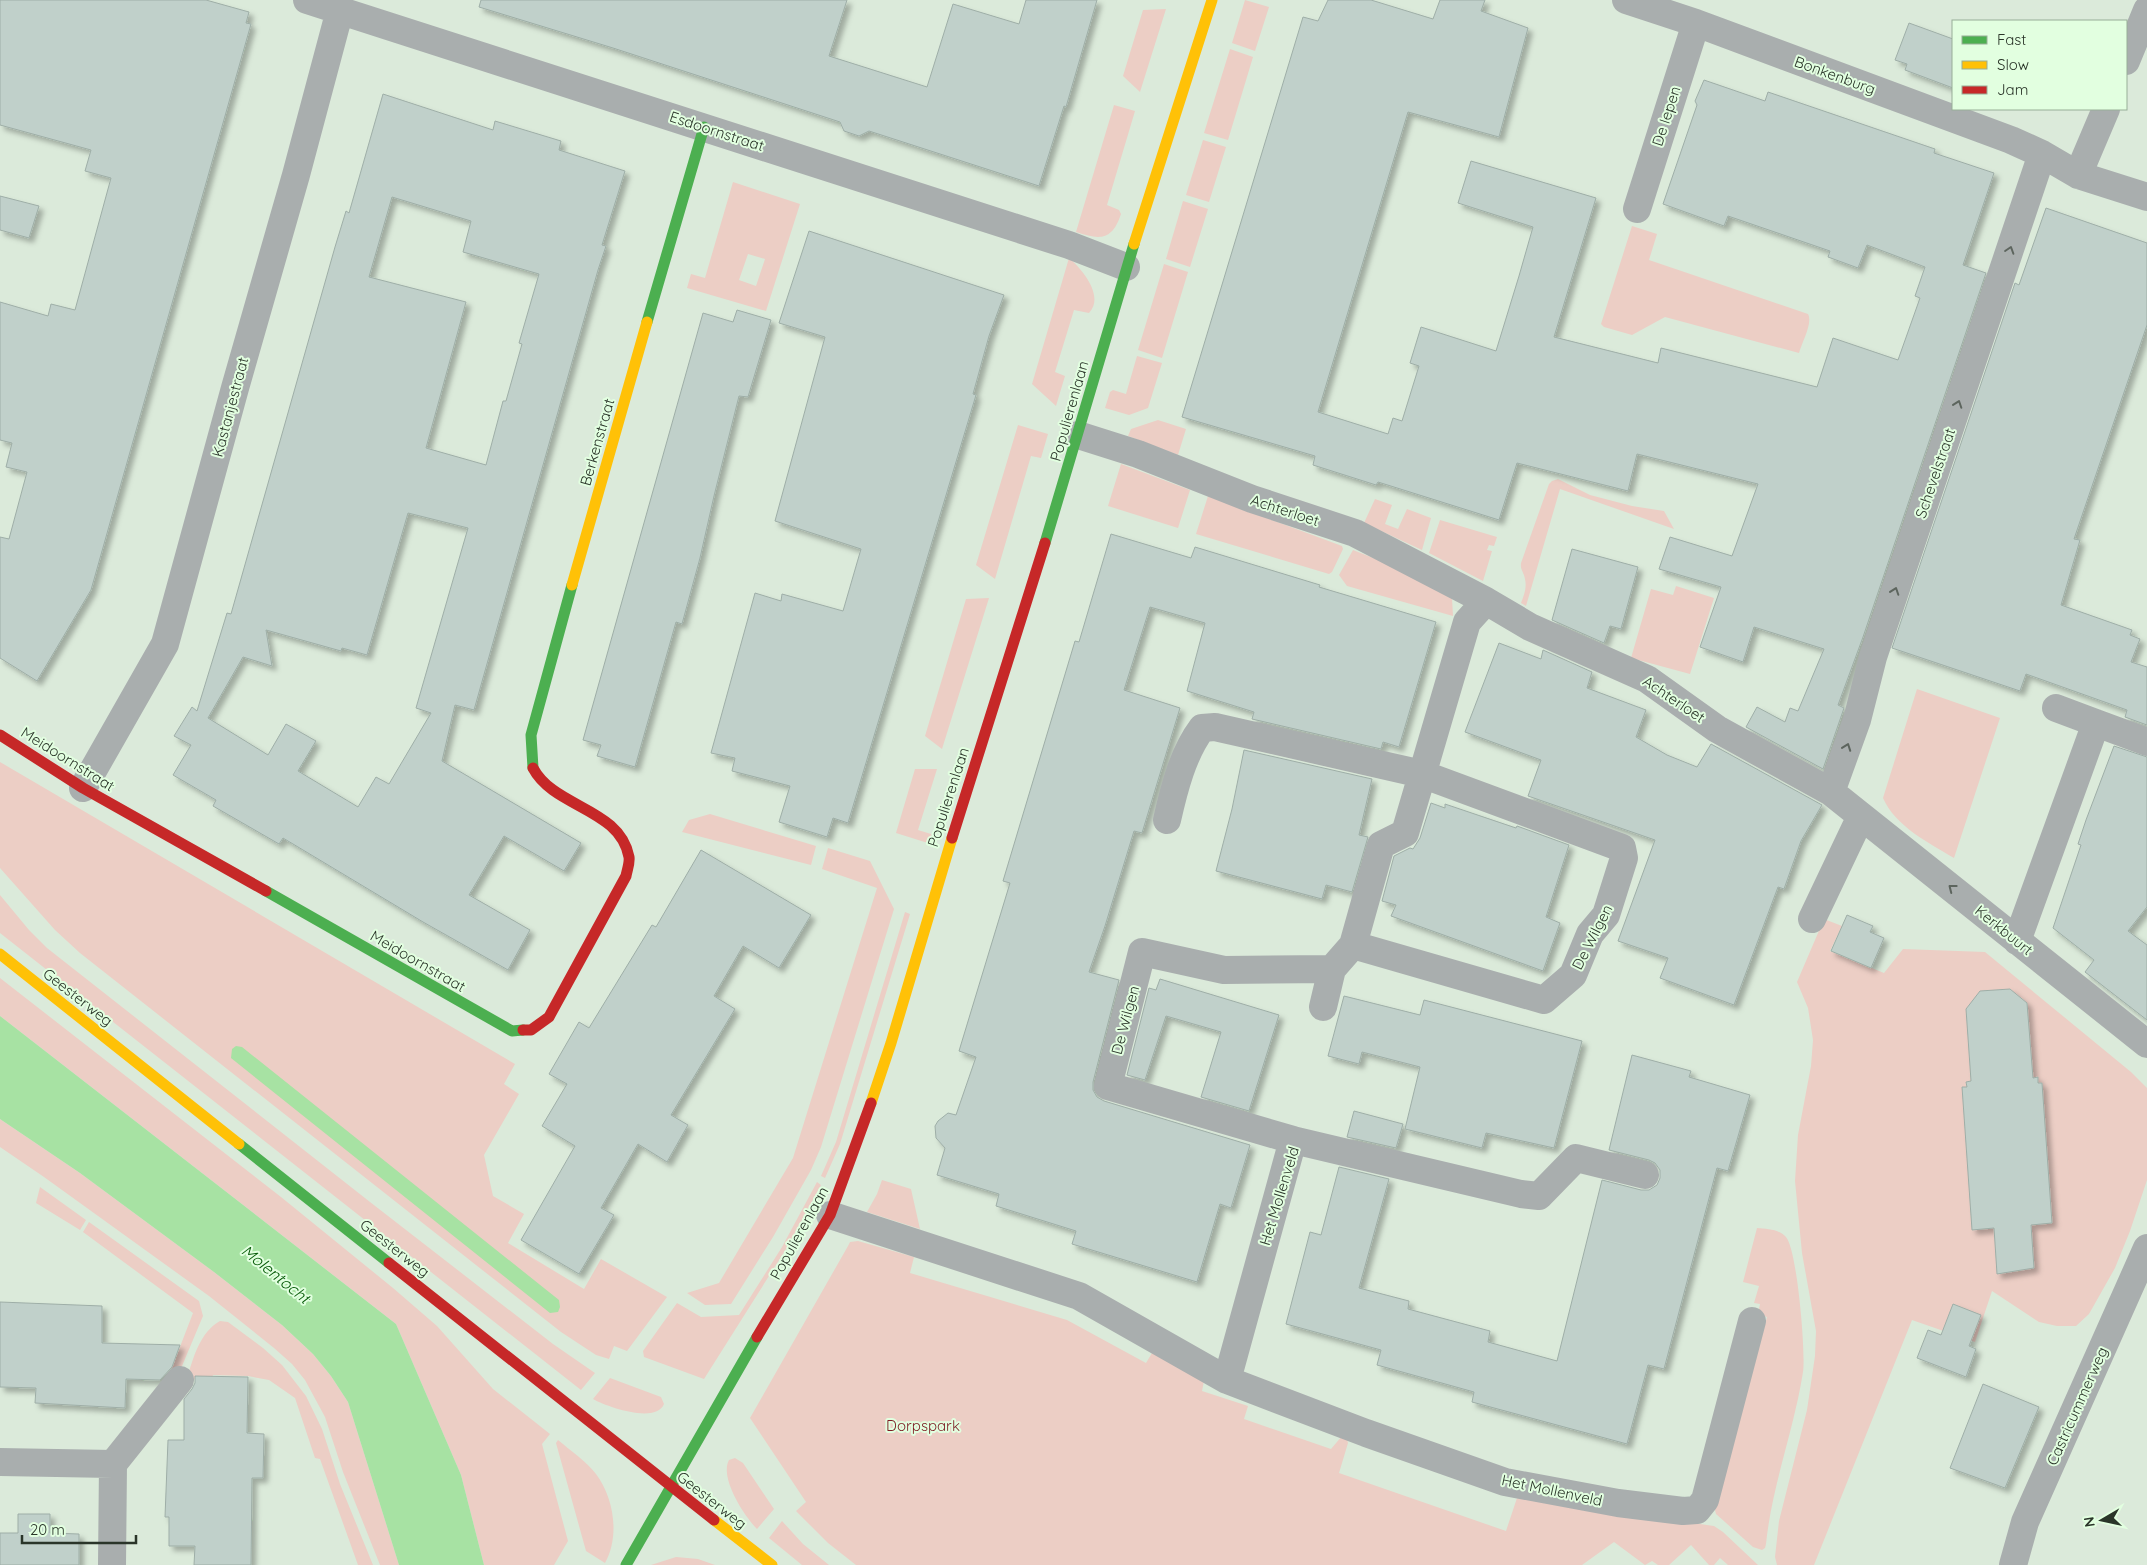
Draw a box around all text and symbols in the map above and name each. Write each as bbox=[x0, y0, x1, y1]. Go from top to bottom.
legend bbox=[1952, 20, 2127, 110]
text: Fast bbox=[1997, 30, 2026, 49]
street label: Bonkenburg bbox=[1792, 52, 1878, 98]
text: Slow bbox=[1997, 55, 2029, 74]
text: Jam bbox=[1997, 80, 2028, 99]
street label: De Iepen bbox=[1647, 84, 1685, 148]
street label: Esdoornstraat bbox=[667, 107, 767, 155]
one-way arrow bbox=[2004, 247, 2014, 255]
street label: Kastanjestraat bbox=[208, 355, 252, 459]
street label: Populierenlaan bbox=[1046, 359, 1092, 463]
street label: Berkenstraat bbox=[575, 396, 619, 488]
one-way arrow bbox=[1953, 401, 1963, 409]
street label: Schevelstraat bbox=[1911, 425, 1959, 521]
street label: Achterloet bbox=[1248, 490, 1322, 530]
one-way arrow bbox=[1889, 588, 1899, 596]
street label: Achterloet bbox=[1639, 671, 1709, 727]
street label: Meidoornstraat bbox=[18, 723, 118, 795]
one-way arrow bbox=[1841, 743, 1851, 751]
street label: Populierenlaan bbox=[923, 745, 973, 849]
one-way arrow bbox=[1949, 885, 1958, 893]
street label: De Wilgen bbox=[1567, 901, 1617, 973]
street label: Kerkbuurt bbox=[1971, 901, 2037, 959]
street label: Meidoornstraat bbox=[367, 926, 469, 996]
street label: Geesterweg bbox=[39, 964, 117, 1030]
street label: De Wilgen bbox=[1107, 983, 1143, 1057]
street label: Het Mollenveld bbox=[1255, 1144, 1303, 1248]
street label: Populierenlaan bbox=[766, 1183, 832, 1283]
street label: Geesterweg bbox=[356, 1215, 434, 1281]
water label: Molentocht bbox=[238, 1240, 316, 1309]
street label: Castricummerweg bbox=[2042, 1344, 2112, 1468]
park label: Dorpspark bbox=[886, 1416, 960, 1435]
street label: Geesterweg bbox=[673, 1467, 751, 1533]
street label: Het Mollenveld bbox=[1500, 1470, 1604, 1510]
north arrow bbox=[2077, 1495, 2127, 1545]
scale bar bbox=[22, 1512, 136, 1544]
text: N bbox=[2079, 1516, 2099, 1529]
text: 20 m bbox=[30, 1520, 65, 1539]

